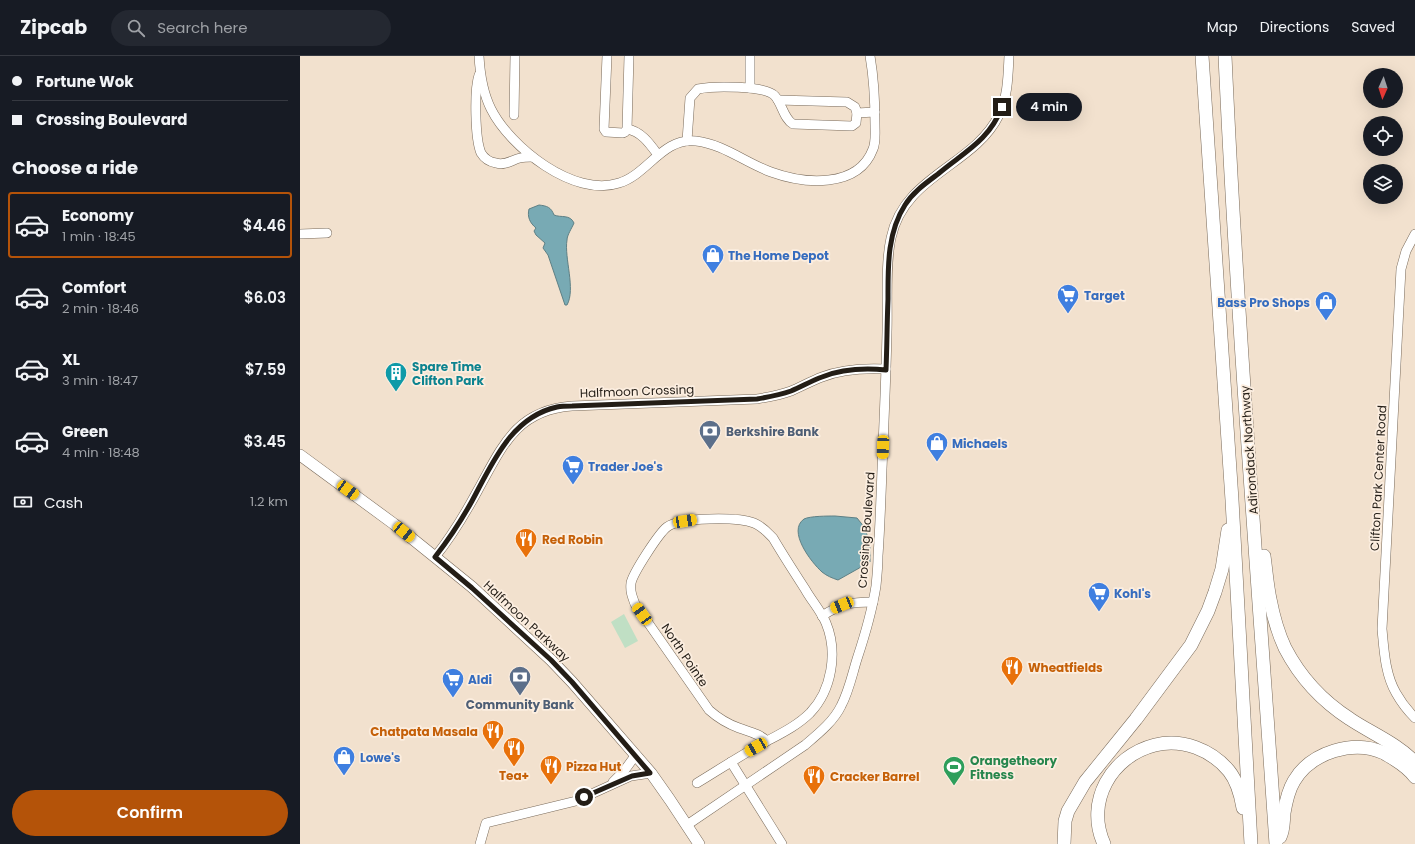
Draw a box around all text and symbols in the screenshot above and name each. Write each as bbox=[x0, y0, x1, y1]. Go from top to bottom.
search box bbox=[111, 10, 391, 46]
text: Zipcab bbox=[20, 14, 87, 41]
icon: search bbox=[125, 17, 147, 39]
text: Search here bbox=[157, 17, 248, 38]
text: Map bbox=[1207, 17, 1238, 37]
text: Directions bbox=[1260, 17, 1329, 37]
text: Saved bbox=[1351, 17, 1395, 37]
north arrow bbox=[1363, 68, 1403, 108]
map controls bbox=[1363, 68, 1403, 204]
text: Fortune Wok bbox=[36, 71, 134, 92]
callout: 4 min bbox=[1016, 93, 1082, 121]
text: 4 min bbox=[1030, 97, 1068, 116]
route end bbox=[993, 98, 1011, 116]
text: Crossing Boulevard bbox=[36, 109, 187, 130]
button: locate bbox=[1363, 116, 1403, 156]
text: Choose a ride bbox=[12, 155, 138, 180]
button: layers bbox=[1363, 164, 1403, 204]
text: Economy bbox=[62, 205, 134, 226]
icon: car bbox=[14, 207, 50, 243]
text: $4.46 bbox=[243, 215, 286, 236]
text: 1 min · 18:45 bbox=[62, 227, 136, 246]
shop icon: The Home Depot bbox=[700, 242, 726, 275]
place label: The Home Depot bbox=[728, 247, 829, 264]
text: Comfort bbox=[62, 277, 126, 298]
icon: car bbox=[14, 279, 50, 315]
supermarket icon: Target bbox=[1055, 282, 1081, 315]
text: $6.03 bbox=[244, 287, 286, 308]
place label: Target bbox=[1084, 287, 1125, 304]
shop icon: Bass Pro Shops bbox=[1313, 289, 1339, 322]
place label: Bass Pro Shops bbox=[1217, 294, 1310, 311]
text: 2 min · 18:46 bbox=[62, 299, 139, 318]
text: XL bbox=[62, 349, 80, 370]
icon: car bbox=[14, 351, 50, 387]
place label: Spare Time Clifton Park bbox=[412, 358, 484, 389]
text: $7.59 bbox=[245, 359, 286, 380]
building icon: Spare Time Clifton Park bbox=[383, 360, 409, 393]
text: 3 min · 18:47 bbox=[62, 371, 138, 390]
street label: Halfmoon Crossing bbox=[579, 381, 695, 401]
street label: Adirondack Northway bbox=[1236, 385, 1262, 515]
street label: Clifton Park Center Road bbox=[1366, 405, 1390, 551]
bank icon: Berkshire Bank bbox=[697, 418, 723, 451]
text: Green bbox=[62, 421, 108, 442]
icon: car bbox=[14, 423, 50, 459]
place label: Berkshire Bank bbox=[726, 423, 819, 440]
shop icon: Michaels bbox=[924, 430, 950, 463]
text: $3.45 bbox=[244, 431, 286, 452]
car bbox=[877, 435, 889, 459]
place label: Michaels bbox=[952, 435, 1008, 452]
text: 4 min · 18:48 bbox=[62, 443, 140, 462]
supermarket icon: Trader Joe's bbox=[560, 453, 586, 486]
place label: Trader Joe's bbox=[588, 458, 663, 475]
street label: Crossing Boulevard bbox=[853, 471, 879, 589]
car bbox=[335, 478, 361, 502]
icon: cash bbox=[12, 491, 34, 513]
text: Cash bbox=[44, 492, 83, 513]
text: 1.2 km bbox=[250, 492, 288, 511]
car bbox=[672, 513, 698, 529]
car bbox=[391, 520, 417, 544]
restaurant icon: Red Robin bbox=[513, 526, 539, 559]
place label: Red Robin bbox=[542, 531, 603, 548]
street label: Halfmoon Parkway bbox=[480, 576, 574, 666]
supermarket icon: Kohl's bbox=[1086, 580, 1112, 613]
place label: Kohl's bbox=[1114, 585, 1151, 602]
car bbox=[829, 595, 855, 615]
car bbox=[630, 601, 654, 627]
street label: North Pointe bbox=[658, 620, 712, 690]
restaurant icon: Wheatfields bbox=[999, 654, 1025, 687]
place label: Wheatfields bbox=[1028, 659, 1103, 676]
bank icon: Community Bank bbox=[507, 664, 533, 697]
supermarket icon: Aldi bbox=[440, 666, 466, 699]
place label: Aldi bbox=[468, 671, 492, 688]
place label: Community Bank bbox=[466, 696, 575, 713]
restaurant icon: Chatpata Masala bbox=[480, 718, 506, 751]
place label: Chatpata Masala bbox=[370, 723, 478, 740]
restaurant icon: Tea+ bbox=[501, 735, 527, 768]
car bbox=[743, 736, 769, 758]
shop icon: Lowe's bbox=[331, 744, 357, 777]
place label: Lowe's bbox=[360, 749, 401, 766]
place label: Orangetheory Fitness bbox=[970, 752, 1057, 783]
restaurant icon: Pizza Hut bbox=[538, 753, 564, 786]
sports icon: Orangetheory Fitness bbox=[941, 754, 967, 787]
place label: Pizza Hut bbox=[566, 758, 621, 775]
restaurant icon: Cracker Barrel bbox=[801, 763, 827, 796]
place label: Tea+ bbox=[499, 767, 529, 784]
place label: Cracker Barrel bbox=[830, 768, 919, 785]
route start bbox=[575, 788, 593, 806]
button: Confirm bbox=[12, 790, 288, 836]

